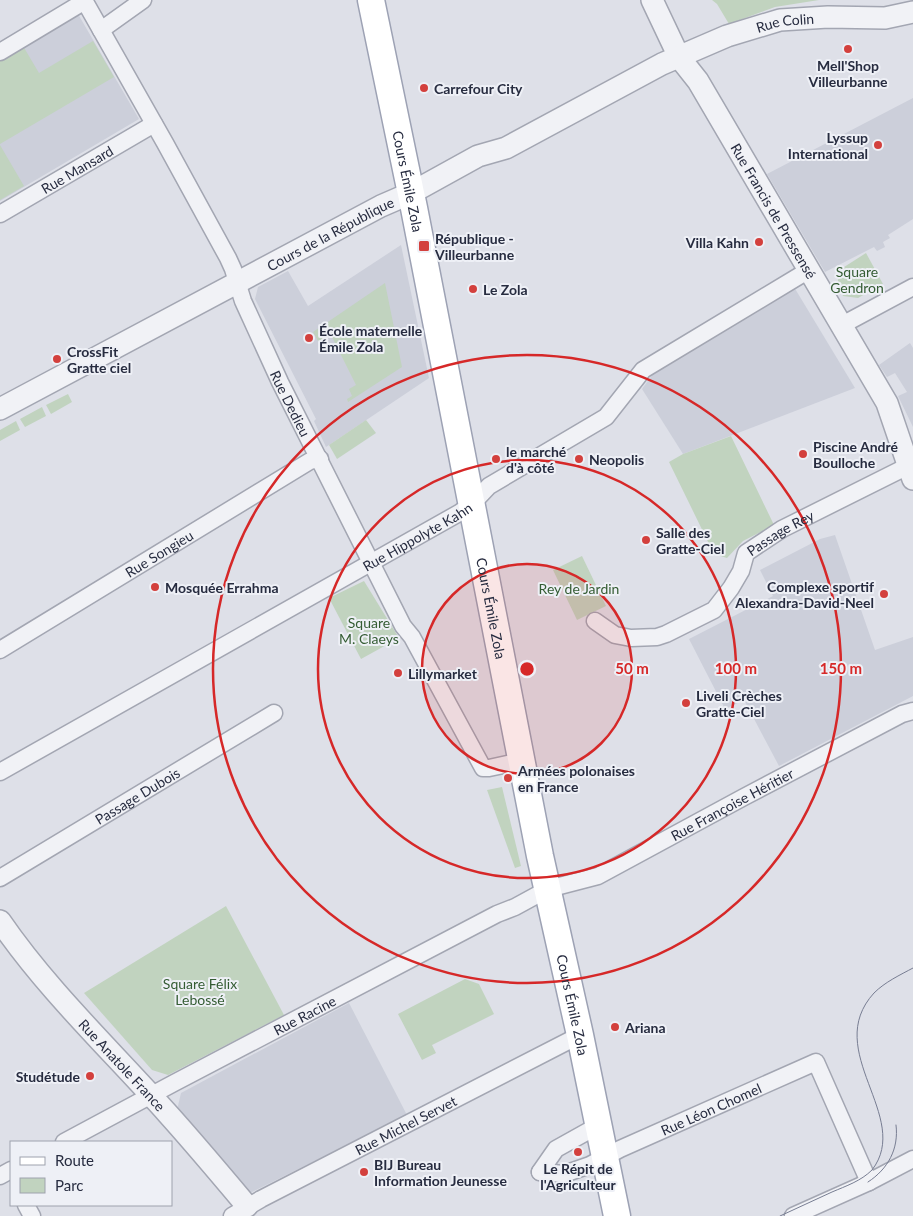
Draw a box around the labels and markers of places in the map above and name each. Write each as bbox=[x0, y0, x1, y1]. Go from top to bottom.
marker: Mell'Shop Villeurbanne bbox=[842, 43, 854, 55]
place label: Mell'Shop Villeurbanne bbox=[807, 57, 888, 90]
place label: Carrefour City bbox=[434, 80, 523, 97]
marker: Carrefour City bbox=[418, 82, 430, 94]
place label: Lyssup International bbox=[788, 129, 868, 162]
marker: Lyssup International bbox=[872, 139, 884, 151]
place label: République - Villeurbanne bbox=[434, 230, 515, 263]
place label: Villa Kahn bbox=[685, 234, 749, 251]
marker: Villa Kahn bbox=[753, 236, 765, 248]
marker: République - Villeurbanne bbox=[417, 239, 431, 253]
place label: Le Zola bbox=[483, 281, 528, 298]
marker: Le Zola bbox=[467, 283, 479, 295]
place label: École maternelle Émile Zola bbox=[319, 322, 423, 355]
marker: École maternelle Émile Zola bbox=[303, 332, 315, 344]
place label: CrossFit Gratte ciel bbox=[67, 343, 131, 376]
marker: CrossFit Gratte ciel bbox=[51, 353, 63, 365]
place label: Piscine André Boulloche bbox=[813, 438, 899, 471]
place label: le marché d'à côté bbox=[506, 443, 567, 476]
marker: Piscine André Boulloche bbox=[797, 448, 809, 460]
place label: Neopolis bbox=[589, 451, 644, 468]
marker: le marché d'à côté bbox=[490, 453, 502, 465]
marker: Neopolis bbox=[573, 453, 585, 465]
place label: Salle des Gratte-Ciel bbox=[656, 524, 724, 557]
marker: Salle des Gratte-Ciel bbox=[640, 534, 652, 546]
place label: Complexe sportif Alexandra-David-Neel bbox=[734, 578, 874, 611]
place label: Mosquée Errahma bbox=[165, 579, 278, 596]
marker: Mosquée Errahma bbox=[149, 581, 161, 593]
marker: Complexe sportif Alexandra-David-Neel bbox=[878, 588, 890, 600]
centre of rings bbox=[518, 660, 536, 678]
place label: Lillymarket bbox=[408, 665, 478, 682]
marker: Lillymarket bbox=[392, 667, 404, 679]
place label: Liveli Crèches Gratte-Ciel bbox=[696, 687, 782, 720]
marker: Liveli Crèches Gratte-Ciel bbox=[680, 697, 692, 709]
place label: Armées polonaises en France bbox=[517, 762, 635, 795]
marker: Armées polonaises en France bbox=[502, 772, 514, 784]
place label: Ariana bbox=[624, 1019, 666, 1036]
marker: Ariana bbox=[609, 1021, 621, 1033]
place label: Studétude bbox=[16, 1068, 81, 1085]
marker: Studétude bbox=[84, 1070, 96, 1082]
marker: Le Répit de l'Agriculteur bbox=[572, 1146, 584, 1158]
place label: BIJ Bureau Information Jeunesse bbox=[374, 1156, 507, 1189]
place label: Le Répit de l'Agriculteur bbox=[540, 1160, 616, 1193]
marker: BIJ Bureau Information Jeunesse bbox=[358, 1166, 370, 1178]

